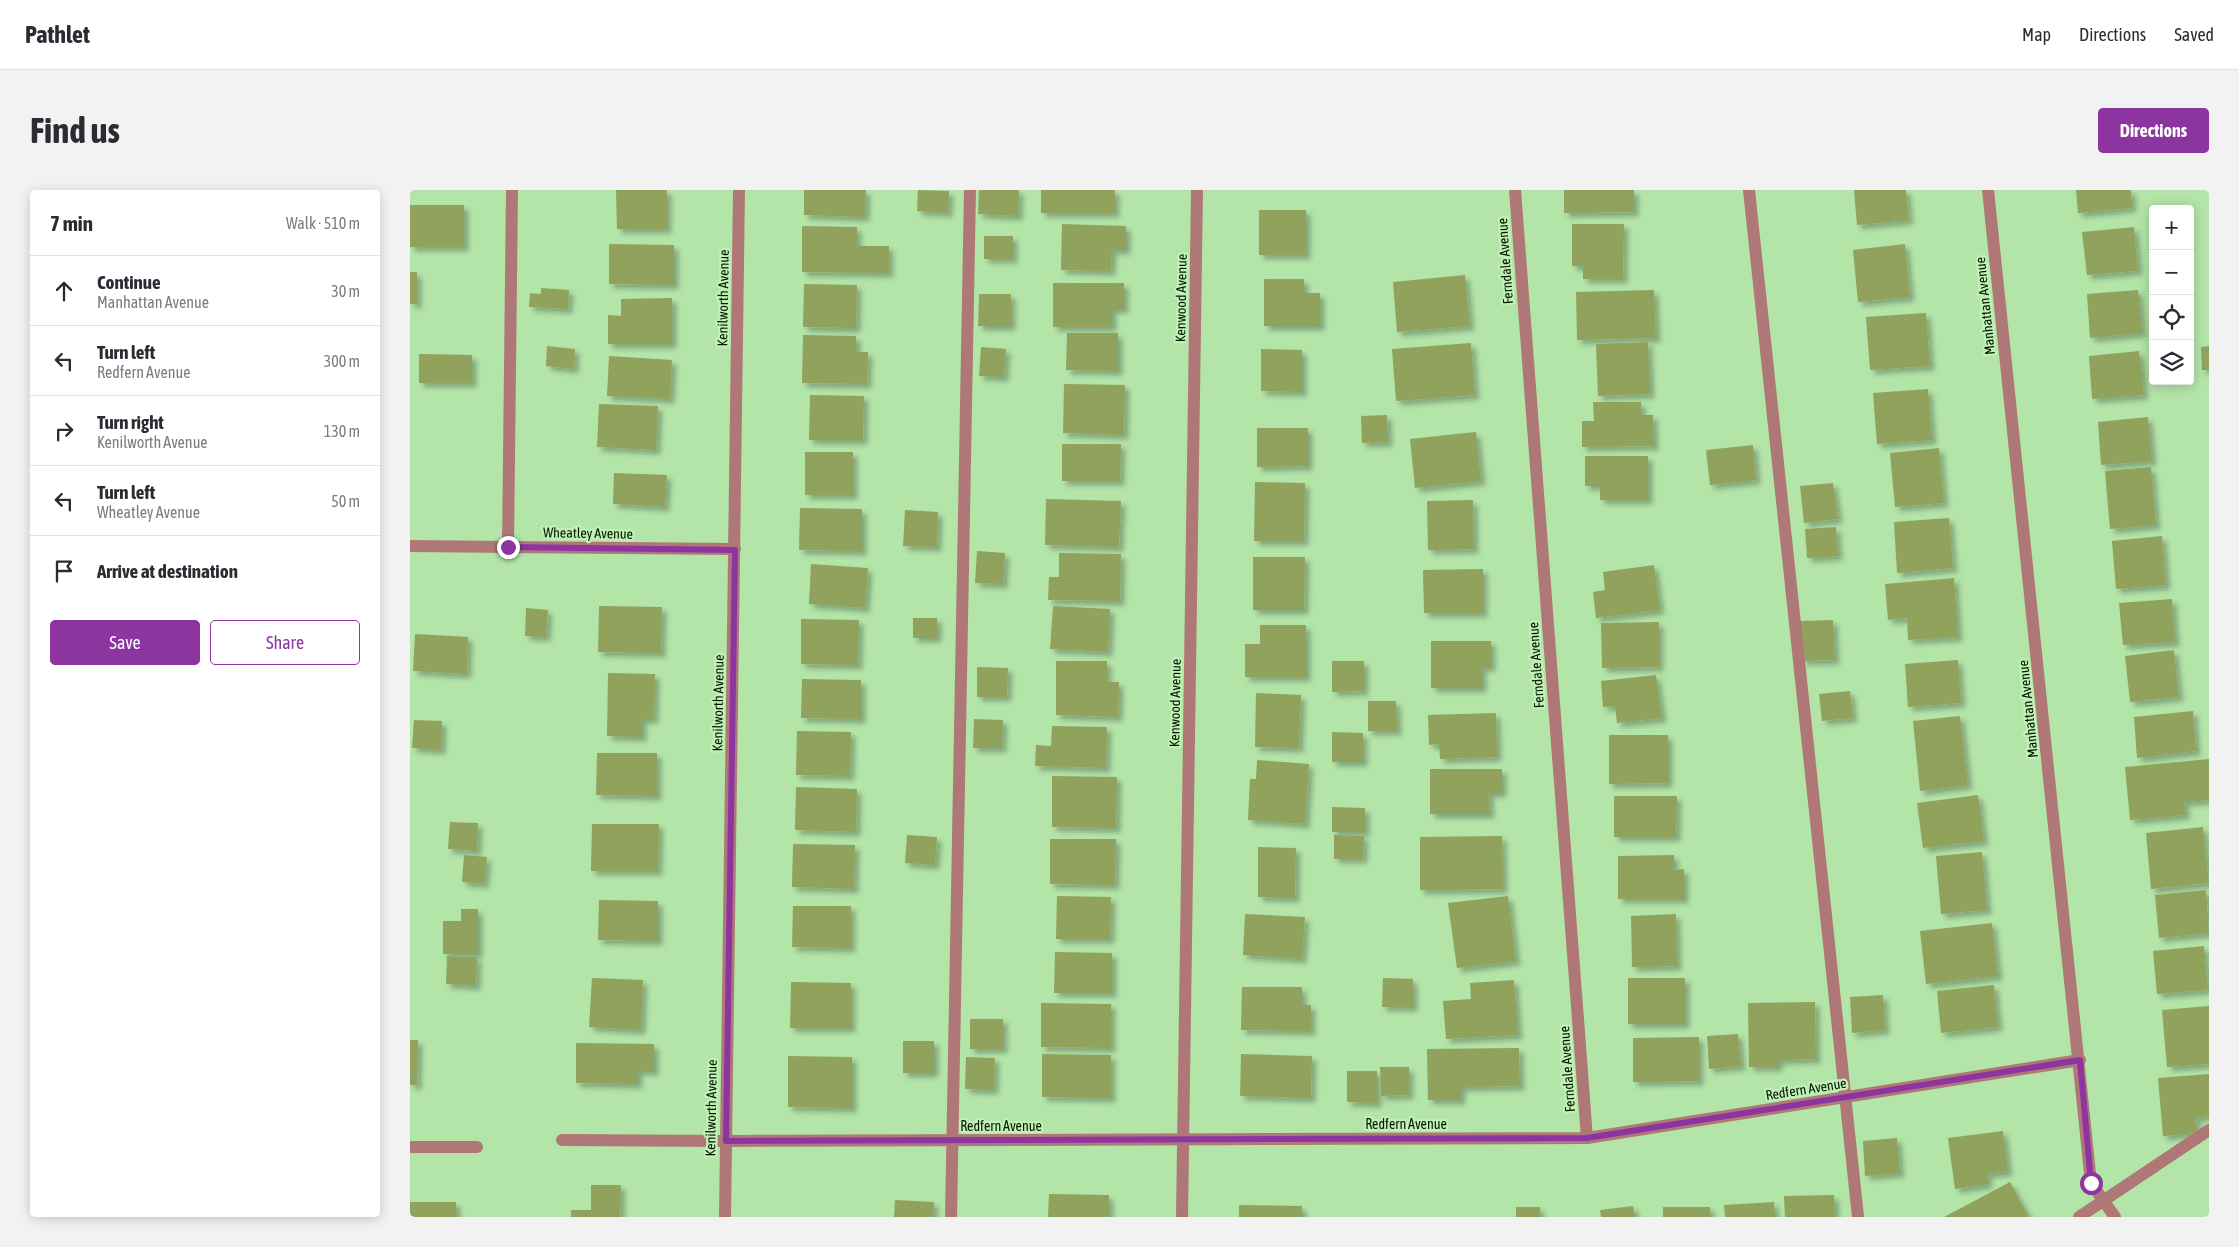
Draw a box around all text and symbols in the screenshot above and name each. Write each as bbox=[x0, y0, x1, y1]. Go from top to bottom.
text: Pathlet bbox=[25, 21, 90, 48]
text: Map bbox=[2022, 24, 2051, 45]
text: Directions bbox=[2079, 24, 2146, 45]
text: Saved bbox=[2174, 24, 2214, 45]
button: Directions bbox=[2098, 108, 2209, 153]
text: Find us bbox=[30, 110, 120, 150]
map controls bbox=[2149, 205, 2194, 385]
button: + bbox=[2149, 205, 2194, 250]
text: 7 min bbox=[50, 211, 93, 235]
text: Walk · 510 m bbox=[286, 214, 360, 232]
street label: Ferndale Avenue bbox=[1494, 217, 1516, 305]
street label: Kenilworth Avenue bbox=[714, 249, 732, 347]
button: − bbox=[2149, 250, 2194, 295]
street label: Kenwood Avenue bbox=[1172, 254, 1190, 342]
street label: Manhattan Avenue bbox=[1972, 256, 1998, 356]
text: Continue bbox=[97, 271, 161, 293]
icon: ahead bbox=[50, 277, 78, 305]
text: 30 m bbox=[331, 282, 360, 300]
text: Manhattan Avenue bbox=[97, 293, 209, 311]
button: locate bbox=[2149, 295, 2194, 340]
button: layers bbox=[2149, 340, 2194, 385]
text: Turn left bbox=[97, 341, 155, 363]
icon: left bbox=[50, 347, 78, 375]
text: 300 m bbox=[324, 352, 360, 370]
text: Redfern Avenue bbox=[97, 363, 190, 381]
text: Turn right bbox=[97, 411, 164, 433]
icon: right bbox=[50, 417, 78, 445]
text: 130 m bbox=[324, 422, 360, 440]
text: Kenilworth Avenue bbox=[97, 433, 208, 451]
text: Turn left bbox=[97, 481, 155, 503]
icon: left bbox=[50, 487, 78, 515]
text: 50 m bbox=[331, 492, 360, 510]
text: Wheatley Avenue bbox=[97, 503, 200, 521]
street label: Wheatley Avenue bbox=[543, 524, 633, 542]
route end bbox=[497, 536, 520, 559]
icon: arrive bbox=[50, 557, 78, 585]
text: Arrive at destination bbox=[97, 560, 238, 582]
button: Save bbox=[50, 620, 200, 665]
button: Share bbox=[210, 620, 360, 665]
street label: Ferndale Avenue bbox=[1525, 621, 1547, 709]
street label: Kenilworth Avenue bbox=[709, 654, 727, 752]
street label: Kenwood Avenue bbox=[1166, 659, 1184, 747]
street label: Manhattan Avenue bbox=[2015, 659, 2041, 759]
street label: Ferndale Avenue bbox=[1556, 1025, 1578, 1113]
street label: Kenilworth Avenue bbox=[702, 1059, 720, 1157]
street label: Redfern Avenue bbox=[1764, 1075, 1848, 1103]
street label: Redfern Avenue bbox=[1365, 1116, 1447, 1132]
street label: Redfern Avenue bbox=[960, 1118, 1042, 1134]
route start bbox=[2080, 1172, 2103, 1195]

